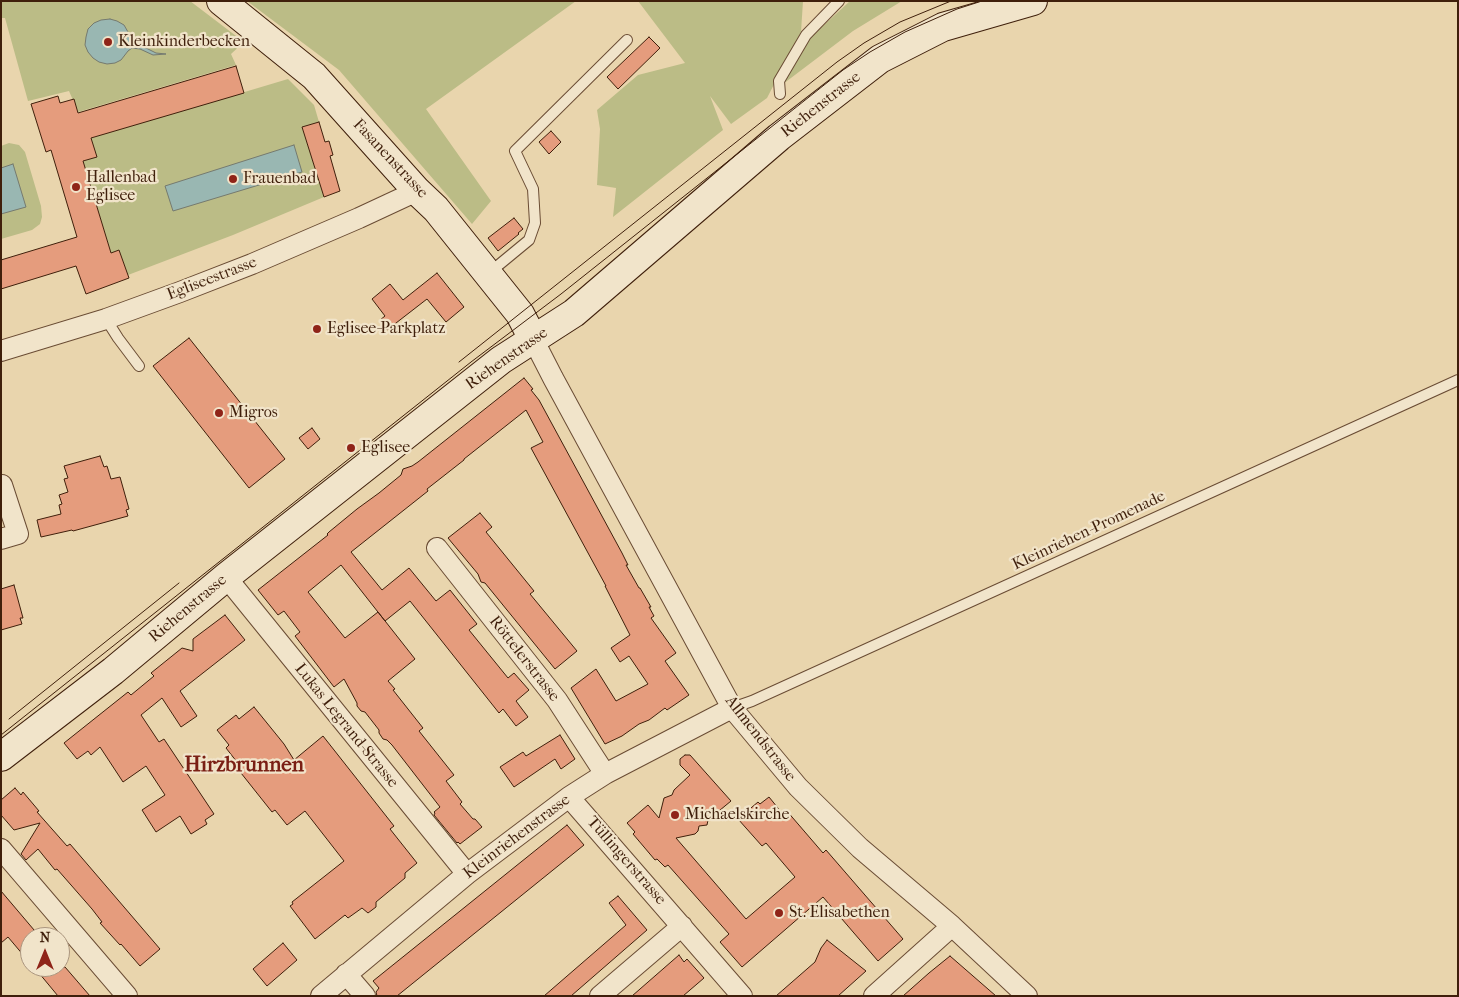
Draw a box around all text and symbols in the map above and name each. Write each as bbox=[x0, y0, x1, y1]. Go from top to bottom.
place label: Kleinkinderbecken bbox=[118, 32, 250, 52]
marker: Kleinkinderbecken bbox=[102, 36, 114, 48]
street label: Riehenstrasse bbox=[777, 68, 865, 142]
street label: Fasanenstrasse bbox=[348, 115, 432, 203]
place label: Hallenbad Eglisee bbox=[86, 168, 156, 206]
place label: Frauenbad bbox=[243, 169, 316, 189]
marker: Frauenbad bbox=[227, 173, 239, 185]
marker: Hallenbad Eglisee bbox=[70, 181, 82, 193]
street label: Egliseestrasse bbox=[164, 253, 260, 305]
place label: Eglisee-Parkplatz bbox=[327, 319, 445, 339]
marker: Eglisee-Parkplatz bbox=[311, 323, 323, 335]
street label: Riehenstrasse bbox=[462, 324, 552, 394]
place label: Migros bbox=[229, 403, 278, 423]
marker: Migros bbox=[213, 407, 225, 419]
place label: Eglisee bbox=[361, 438, 410, 458]
marker: Eglisee bbox=[345, 442, 357, 454]
street label: Kleinriehen-Promenade bbox=[1010, 487, 1168, 575]
street label: Riehenstrasse bbox=[145, 571, 231, 647]
street label: Röttelerstrasse bbox=[485, 612, 563, 706]
street label: Lukas Legrand-Strasse bbox=[290, 660, 402, 792]
street label: Allmendstrasse bbox=[720, 692, 800, 786]
district label: Hirzbrunnen bbox=[184, 753, 304, 779]
street label: Kleinriehenstrasse bbox=[460, 791, 574, 883]
place label: Michaelskirche bbox=[685, 805, 789, 825]
marker: Michaelskirche bbox=[669, 809, 681, 821]
street label: Tüllingerstrasse bbox=[582, 813, 670, 909]
place label: St. Elisabethen bbox=[789, 903, 890, 923]
marker: St. Elisabethen bbox=[773, 907, 785, 919]
north arrow bbox=[20, 927, 70, 977]
text: N bbox=[40, 929, 50, 946]

